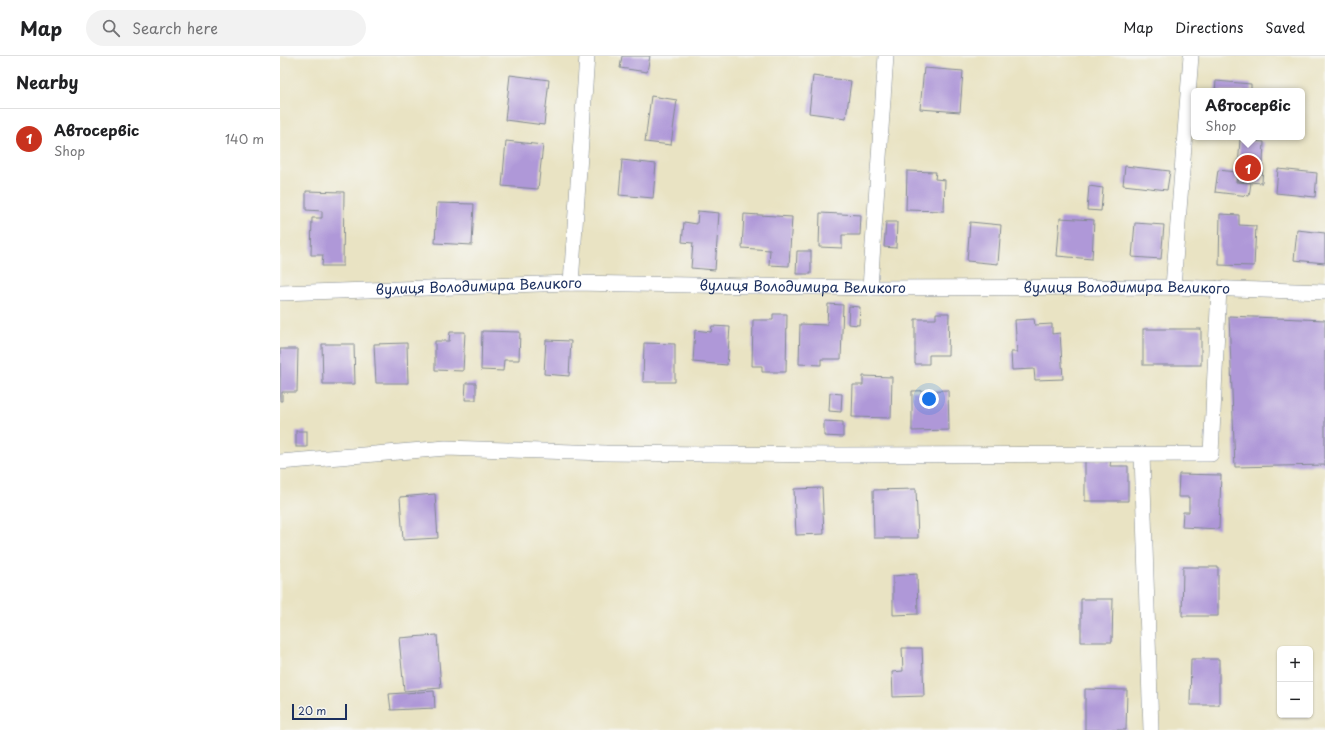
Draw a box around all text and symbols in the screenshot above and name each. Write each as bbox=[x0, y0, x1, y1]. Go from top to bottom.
search box bbox=[86, 10, 366, 46]
text: Map bbox=[20, 14, 62, 42]
text: Search here bbox=[132, 16, 218, 39]
icon: search bbox=[100, 17, 122, 39]
text: Map bbox=[1123, 17, 1153, 38]
text: Directions bbox=[1175, 17, 1243, 38]
text: Saved bbox=[1265, 17, 1305, 38]
text: Nearby bbox=[16, 69, 78, 95]
popup bbox=[1191, 88, 1305, 140]
text: Автосервіс bbox=[1205, 93, 1291, 116]
text: Shop bbox=[1205, 116, 1236, 135]
text: Автосервіс bbox=[54, 118, 139, 141]
text: 1 bbox=[26, 129, 32, 148]
text: 140 m bbox=[225, 129, 264, 148]
text: Shop bbox=[54, 141, 85, 160]
pin: 1 bbox=[1235, 153, 1261, 183]
street label: вулиця Володимира Великого bbox=[375, 272, 582, 300]
street label: вулиця Володимира Великого bbox=[699, 274, 906, 298]
street label: вулиця Володимира Великого bbox=[1023, 276, 1230, 299]
your location bbox=[919, 389, 939, 409]
map controls bbox=[1277, 646, 1313, 718]
button: + bbox=[1277, 646, 1313, 682]
button: − bbox=[1277, 682, 1313, 718]
scale bar bbox=[292, 702, 347, 721]
text: 20 m bbox=[298, 702, 326, 719]

